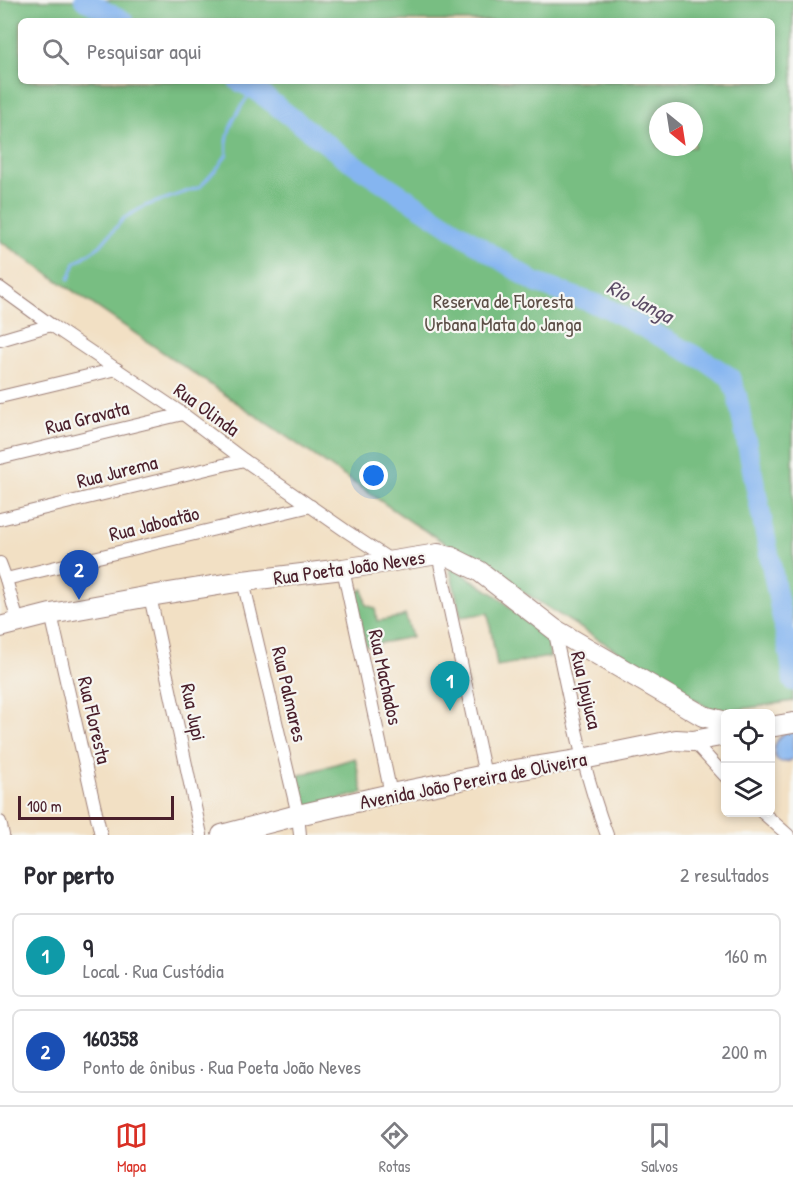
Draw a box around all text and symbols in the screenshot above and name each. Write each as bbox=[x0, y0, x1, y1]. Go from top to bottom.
search box bbox=[18, 18, 775, 84]
icon: search bbox=[39, 35, 72, 68]
text: Pesquisar aqui bbox=[87, 36, 202, 66]
north arrow bbox=[649, 102, 703, 156]
water label: Rio Janga bbox=[602, 272, 680, 331]
park label: Reserva de Floresta Urbana Mata do Janga bbox=[425, 287, 582, 337]
street label: Rua Olinda bbox=[169, 376, 245, 442]
street label: Rua Gravata bbox=[42, 394, 132, 440]
street label: Rua Jurema bbox=[74, 448, 160, 494]
your location bbox=[359, 461, 388, 490]
street label: Rua Jaboatão bbox=[106, 499, 202, 547]
street label: Rua Poeta João Neves bbox=[272, 543, 427, 591]
pin: 2 bbox=[60, 550, 98, 600]
street label: Rua Machados bbox=[363, 627, 409, 727]
street label: Rua Palmares bbox=[266, 644, 314, 745]
street label: Rua Ipujuca bbox=[565, 648, 609, 732]
pin: 1 bbox=[430, 662, 470, 711]
street label: Rua Floresta bbox=[72, 674, 118, 766]
street label: Rua Jupi bbox=[175, 681, 213, 743]
map controls bbox=[721, 709, 775, 817]
button: locate bbox=[721, 709, 775, 763]
street label: Avenida João Pereira de Oliveira bbox=[357, 745, 589, 815]
button: layers bbox=[721, 763, 775, 817]
scale bar bbox=[18, 793, 174, 820]
text: 100 m bbox=[27, 795, 62, 817]
text: Por perto bbox=[24, 857, 114, 892]
text: 2 resultados bbox=[680, 861, 769, 888]
text: q bbox=[83, 927, 93, 957]
text: 1 bbox=[42, 942, 49, 969]
text: 160 m bbox=[725, 942, 767, 969]
text: Local · Rua Custódia bbox=[83, 957, 224, 984]
text: 160358 bbox=[83, 1023, 138, 1053]
text: 2 bbox=[41, 1038, 50, 1065]
text: 200 m bbox=[722, 1038, 767, 1065]
text: Ponto de ônibus · Rua Poeta João Neves bbox=[83, 1053, 361, 1080]
tab: Mapa bbox=[115, 1119, 148, 1177]
tab: Rotas bbox=[378, 1119, 411, 1177]
tab: Salvos bbox=[641, 1119, 678, 1177]

